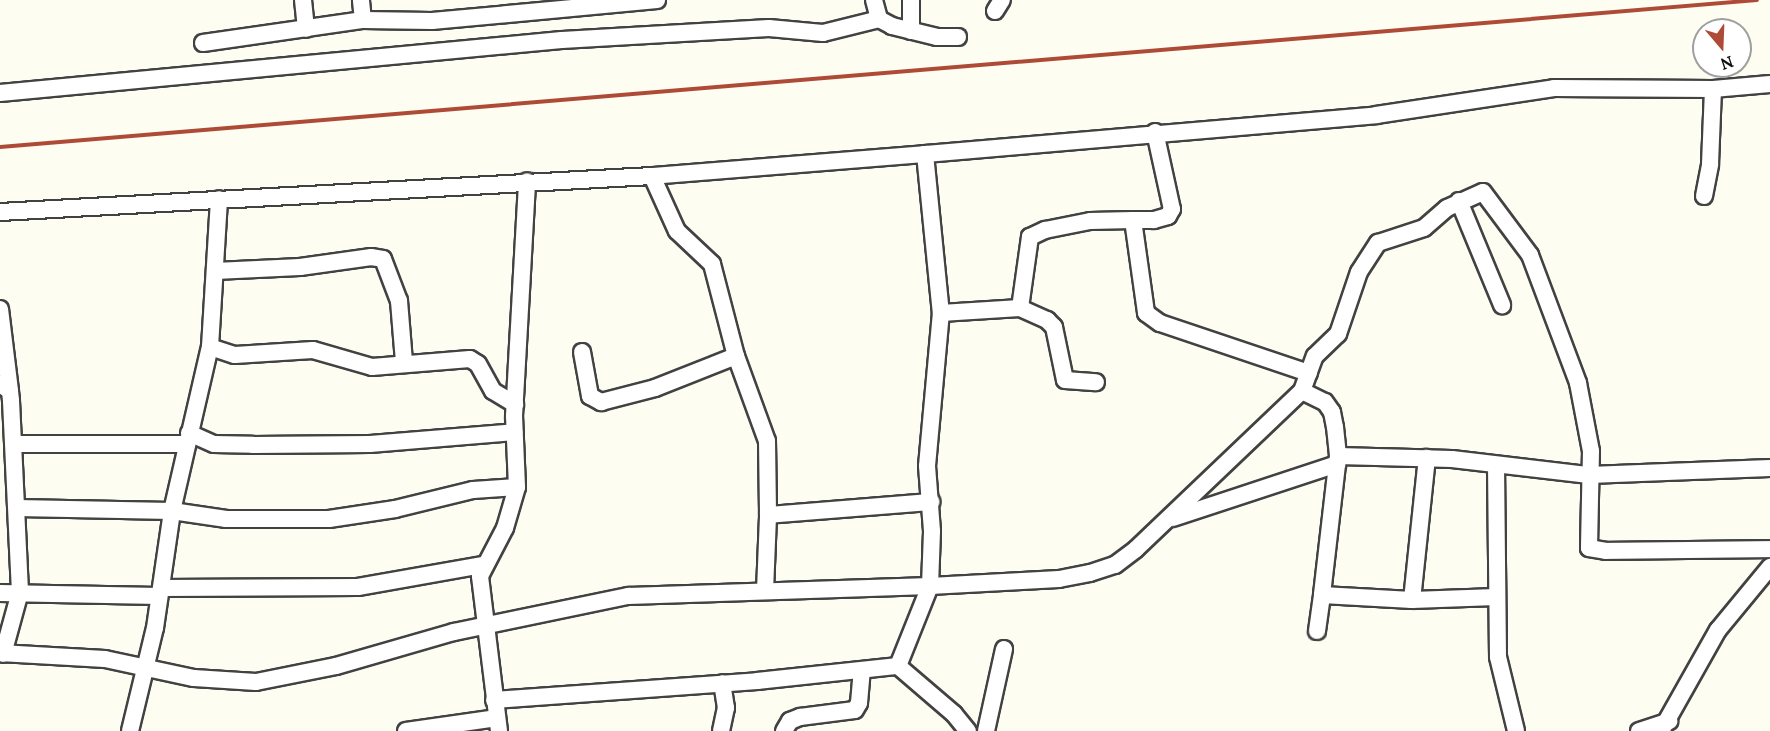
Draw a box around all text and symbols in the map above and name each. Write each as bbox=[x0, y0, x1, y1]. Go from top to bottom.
north arrow bbox=[1692, 18, 1752, 78]
text: N bbox=[1718, 52, 1736, 75]

